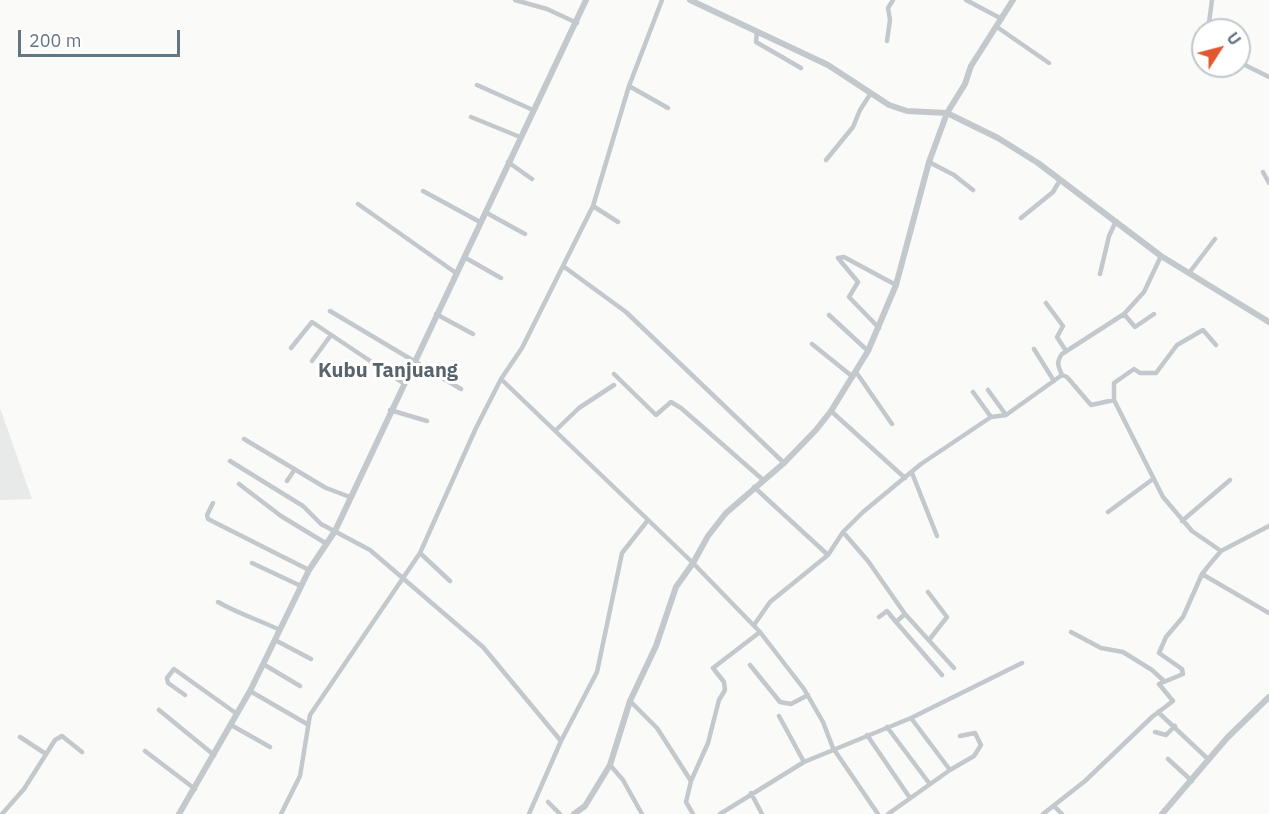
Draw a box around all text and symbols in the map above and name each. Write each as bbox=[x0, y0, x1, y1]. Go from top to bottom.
scale bar bbox=[21, 18, 183, 56]
north arrow bbox=[1191, 18, 1251, 78]
text: U bbox=[1223, 28, 1245, 49]
text: 200 m bbox=[29, 29, 81, 52]
district label: Kubu Tanjuang bbox=[318, 359, 458, 383]

